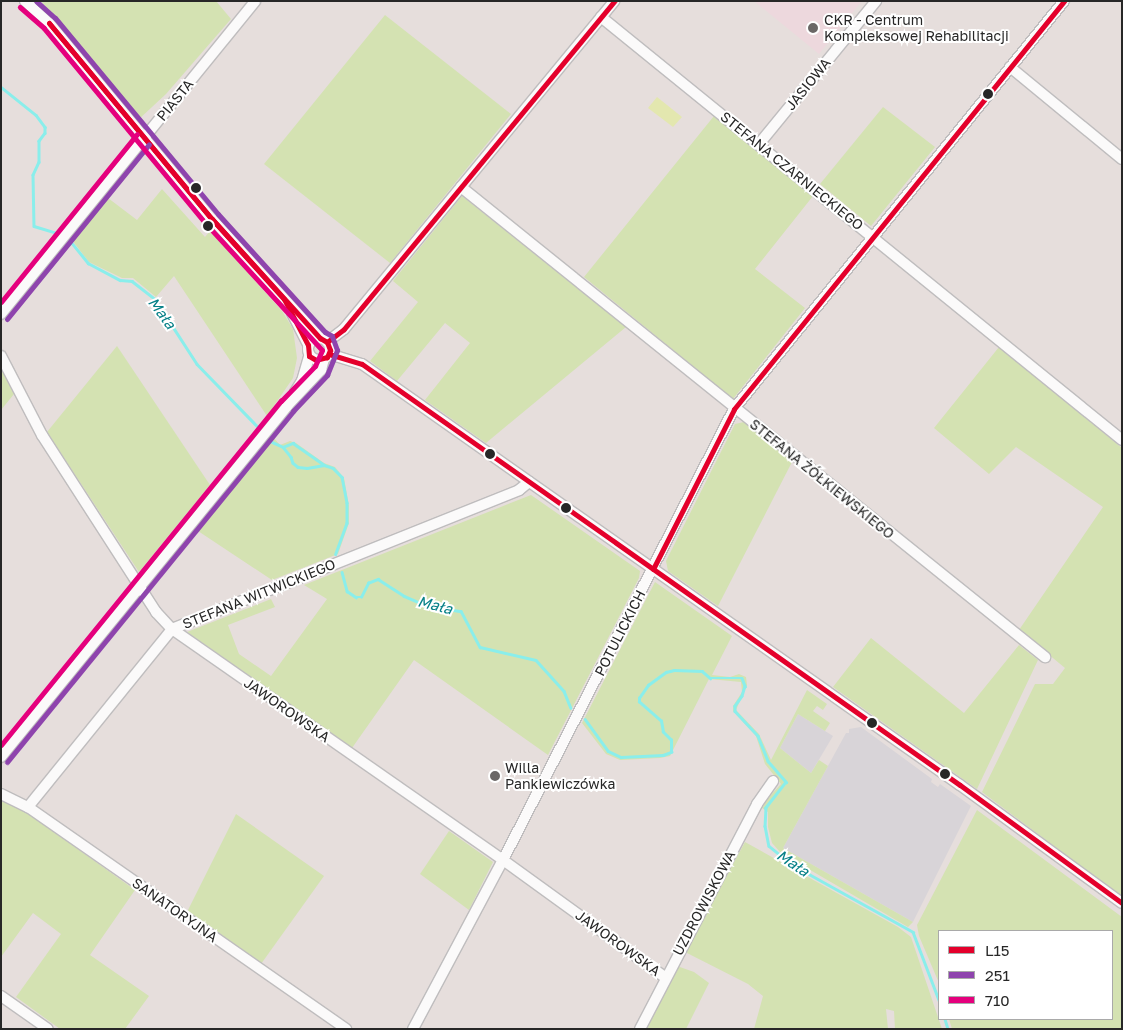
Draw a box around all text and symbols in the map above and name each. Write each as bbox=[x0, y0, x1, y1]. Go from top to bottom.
place label: CKR - Centrum Kompleksowej Rehabilitacji bbox=[824, 12, 1009, 44]
marker: CKR - Centrum Kompleksowej Rehabilitacji bbox=[806, 21, 820, 35]
street label: JASIOWA bbox=[782, 55, 834, 113]
street label: PIASTA bbox=[153, 76, 197, 124]
unlabelled marker bbox=[983, 89, 993, 99]
street label: STEFANA CZARNIECKIEGO bbox=[717, 108, 867, 234]
unlabelled marker bbox=[191, 183, 201, 193]
unlabelled marker bbox=[203, 221, 213, 231]
water label: Mała bbox=[144, 294, 180, 332]
street label: STEFANA ŻÓŁKIEWSKIEGO bbox=[746, 416, 898, 542]
unlabelled marker bbox=[485, 449, 495, 459]
unlabelled marker bbox=[561, 503, 571, 513]
street label: STEFANA WITWICKIEGO bbox=[180, 556, 338, 632]
street label: POTULICKICH bbox=[591, 587, 649, 679]
water label: Mała bbox=[416, 592, 454, 618]
street label: JAWOROWSKA bbox=[241, 674, 333, 746]
unlabelled marker bbox=[867, 718, 877, 728]
place label: Willa Pankiewiczówka bbox=[505, 760, 615, 792]
unlabelled marker bbox=[940, 769, 950, 779]
marker: Willa Pankiewiczówka bbox=[489, 770, 501, 782]
water label: Mała bbox=[773, 846, 813, 880]
street label: UZDROWISKOWA bbox=[669, 848, 739, 958]
street label: SANATORYJNA bbox=[129, 874, 221, 946]
street label: JAWOROWSKA bbox=[572, 907, 664, 979]
legend bbox=[938, 930, 1113, 1020]
text: L15 bbox=[985, 941, 1010, 959]
text: 251 bbox=[985, 966, 1010, 984]
text: 710 bbox=[985, 991, 1010, 1009]

